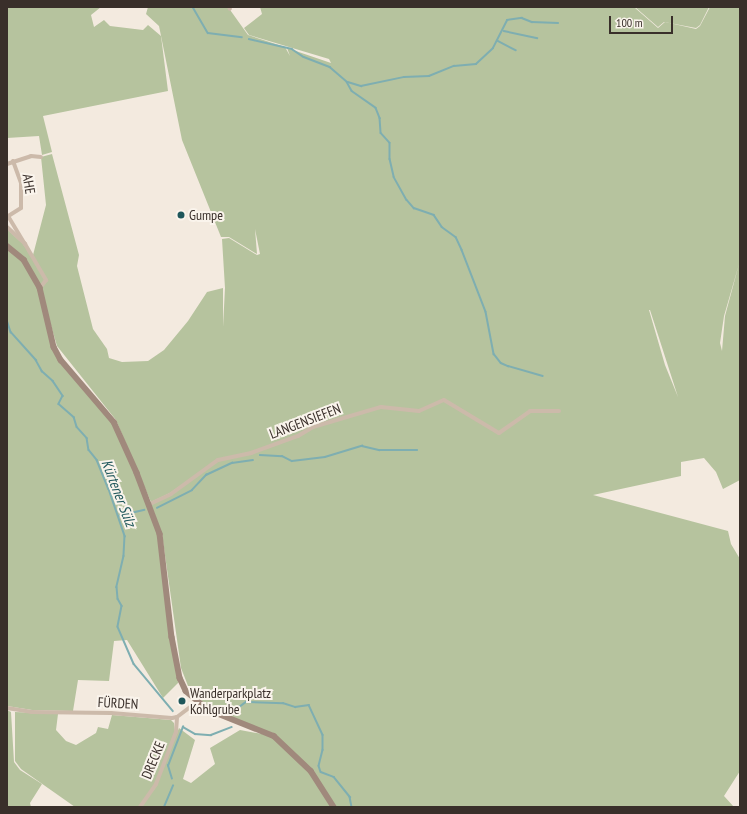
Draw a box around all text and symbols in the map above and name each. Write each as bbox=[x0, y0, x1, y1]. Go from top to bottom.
scale bar bbox=[611, 8, 675, 34]
text: 100 m bbox=[616, 15, 643, 30]
street label: AHE bbox=[19, 173, 39, 195]
place label: Gumpe bbox=[189, 207, 223, 223]
marker: Gumpe bbox=[176, 210, 186, 220]
street label: LANGENSIEFEN bbox=[267, 400, 343, 442]
water label: Kürtener Sülz bbox=[98, 457, 140, 529]
place label: Wanderparkplatz Kohlgrube bbox=[190, 685, 271, 718]
street label: FÜRDEN bbox=[97, 694, 139, 712]
marker: Wanderparkplatz Kohlgrube bbox=[177, 696, 187, 706]
street label: DRECKE bbox=[138, 739, 168, 781]

